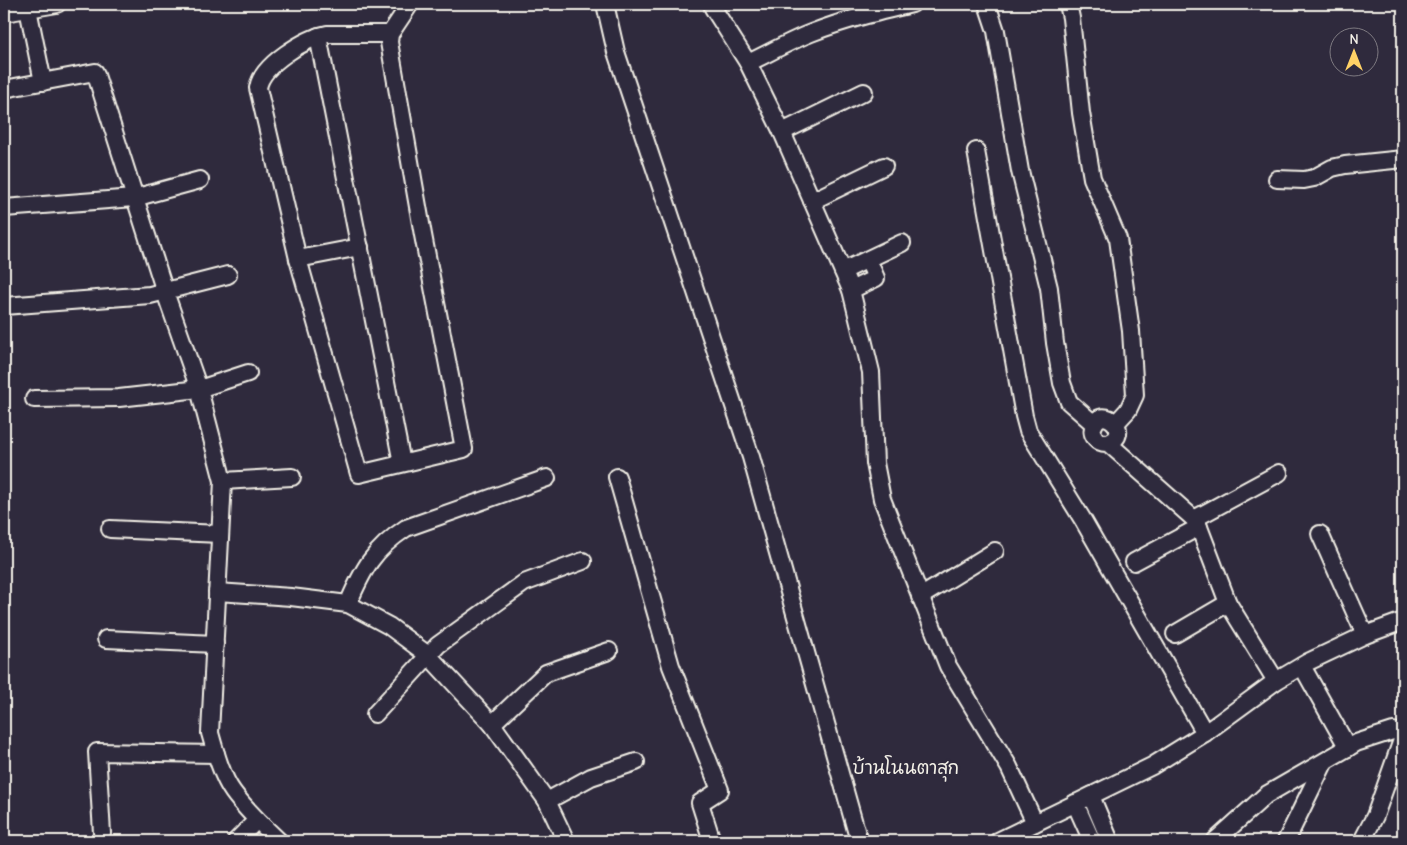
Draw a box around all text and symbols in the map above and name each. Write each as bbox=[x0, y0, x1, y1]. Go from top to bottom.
north arrow bbox=[1330, 28, 1380, 78]
text: N bbox=[1349, 31, 1359, 48]
district label: บ้านโนนตาสุก bbox=[853, 755, 959, 782]

